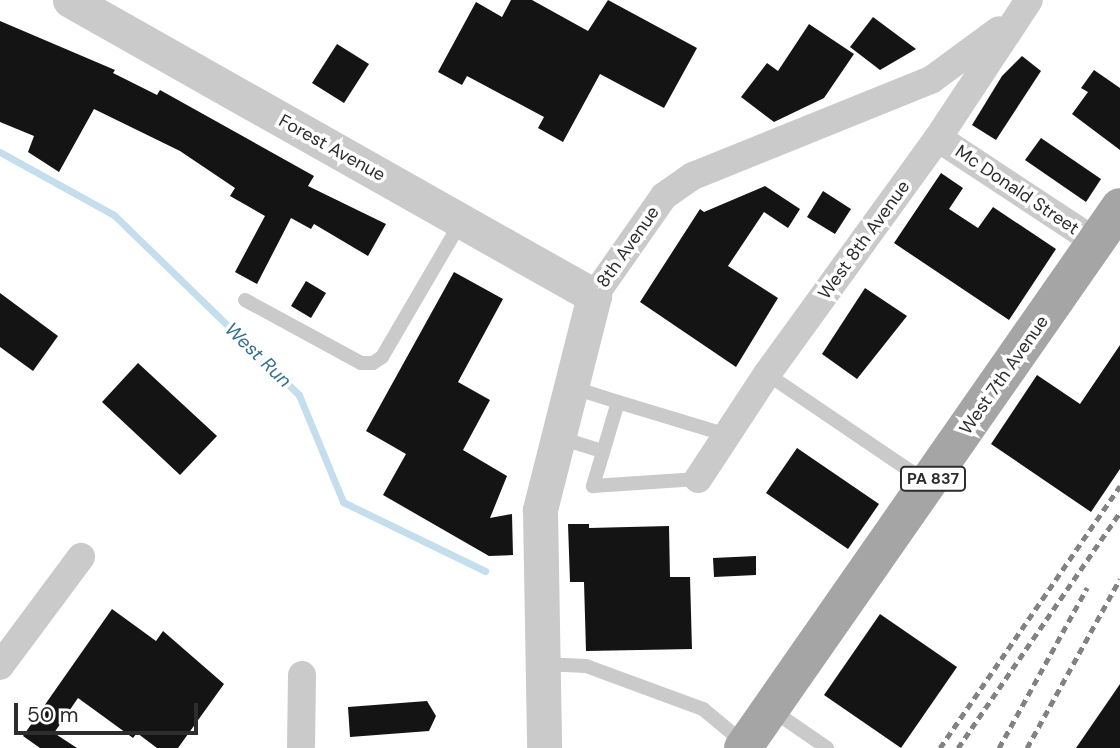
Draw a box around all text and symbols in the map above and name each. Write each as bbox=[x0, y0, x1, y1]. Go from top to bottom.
street label: Forest Avenue bbox=[275, 110, 389, 186]
street label: Mc Donald Street bbox=[951, 141, 1083, 239]
street label: West 8th Avenue bbox=[814, 176, 914, 304]
street label: 8th Avenue bbox=[592, 202, 664, 292]
street label: West 7th Avenue bbox=[955, 311, 1053, 439]
water label: West Run bbox=[220, 318, 296, 392]
road number: PA 837 bbox=[900, 466, 966, 492]
scale bar bbox=[18, 688, 201, 732]
text: 50 m bbox=[27, 701, 78, 729]

